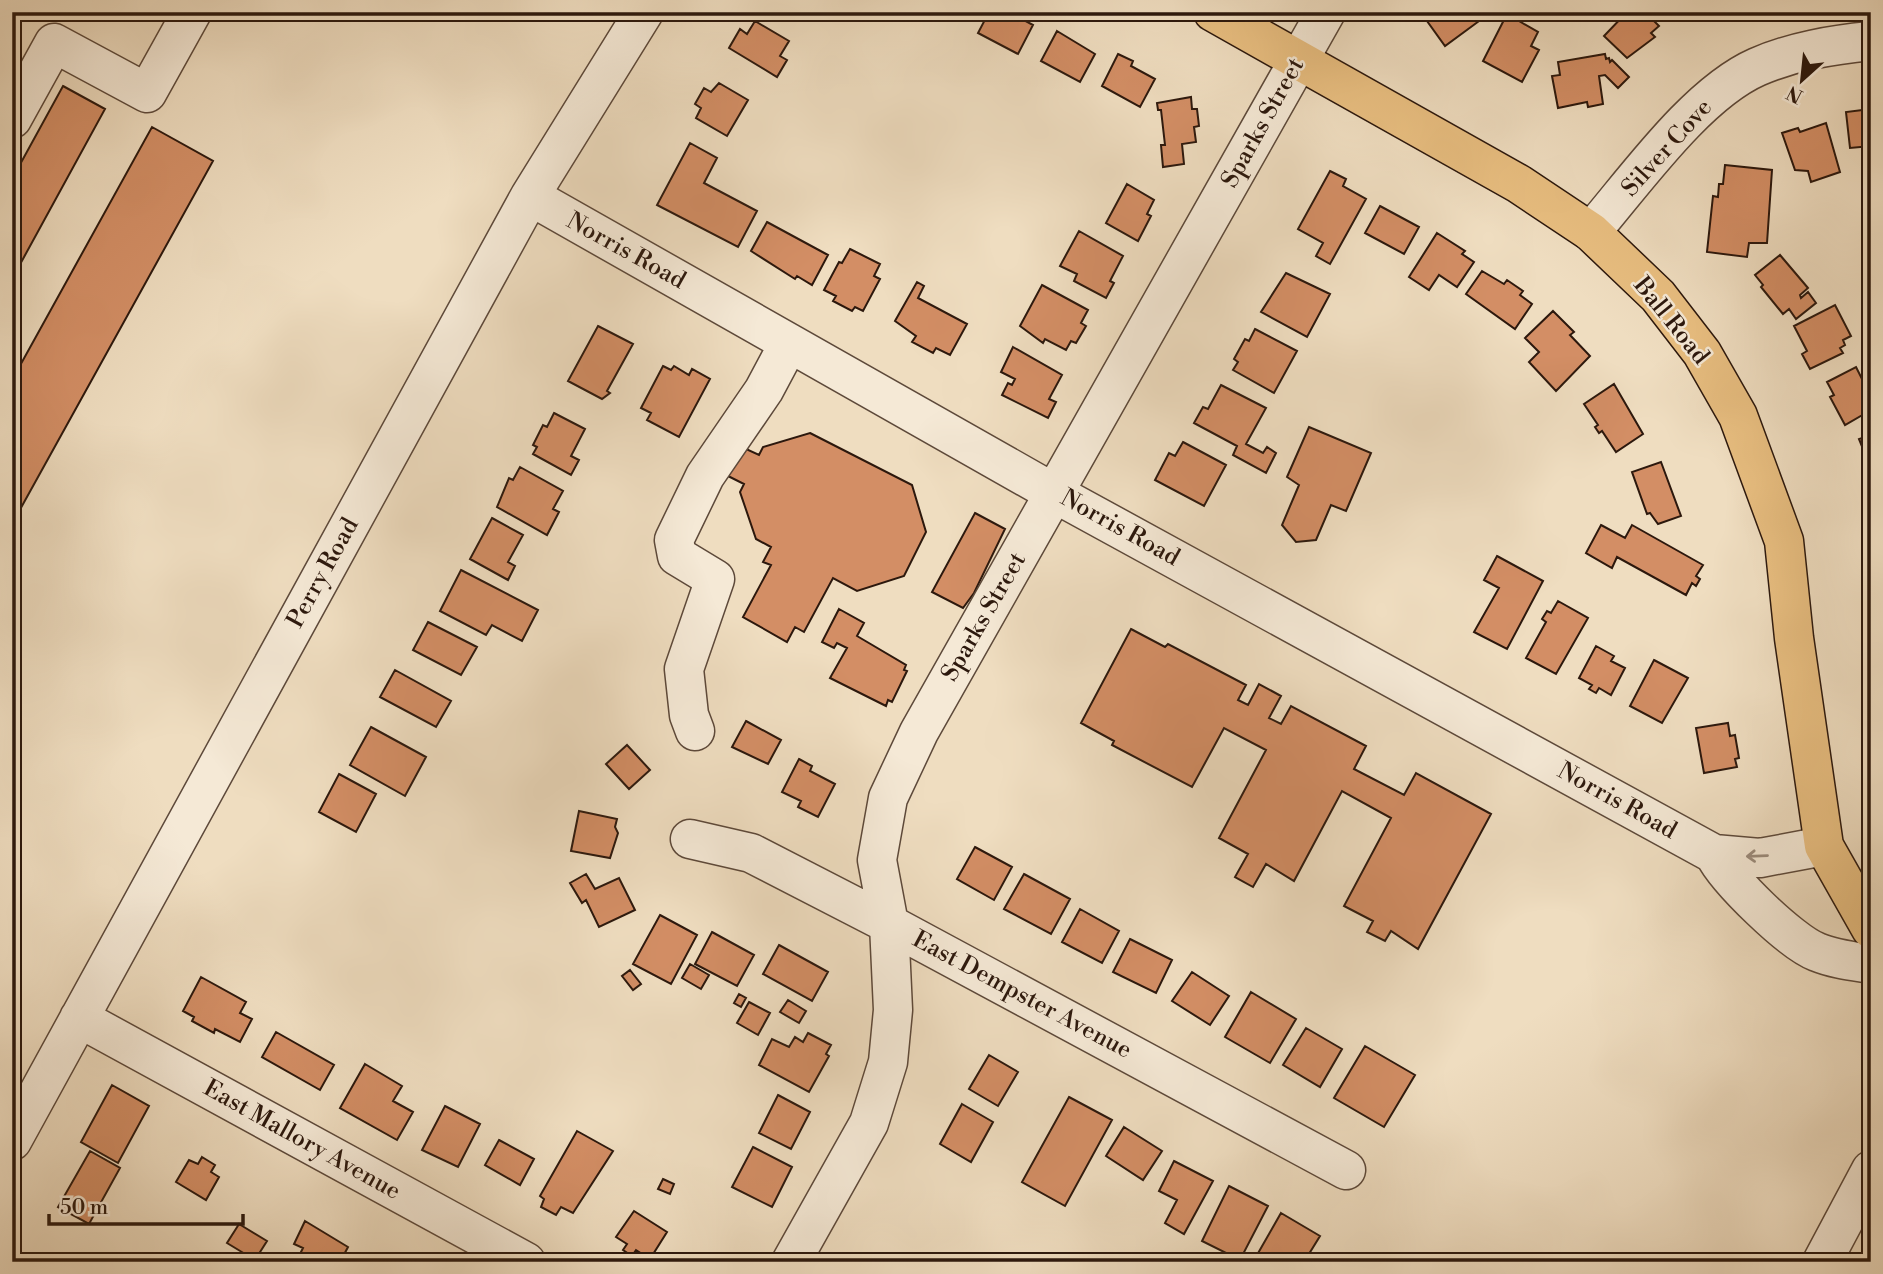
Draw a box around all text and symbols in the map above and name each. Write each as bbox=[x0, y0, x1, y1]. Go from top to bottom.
north arrow bbox=[1768, 46, 1838, 116]
street label: Sparks Street bbox=[1215, 52, 1311, 193]
text: N bbox=[1783, 80, 1807, 108]
street label: Silver Cove bbox=[1615, 93, 1719, 203]
street label: Norris Road bbox=[561, 206, 691, 296]
street label: Ball Road bbox=[1626, 270, 1716, 371]
street label: Norris Road bbox=[1055, 483, 1185, 573]
street label: Perry Road bbox=[280, 512, 366, 633]
street label: Sparks Street bbox=[935, 547, 1033, 687]
street label: Norris Road bbox=[1552, 756, 1682, 846]
one-way arrow bbox=[1746, 850, 1769, 863]
street label: East Dempster Avenue bbox=[907, 924, 1137, 1066]
street label: East Mallory Avenue bbox=[198, 1073, 406, 1207]
scale bar bbox=[49, 1183, 243, 1227]
text: 50 m bbox=[60, 1195, 108, 1221]

